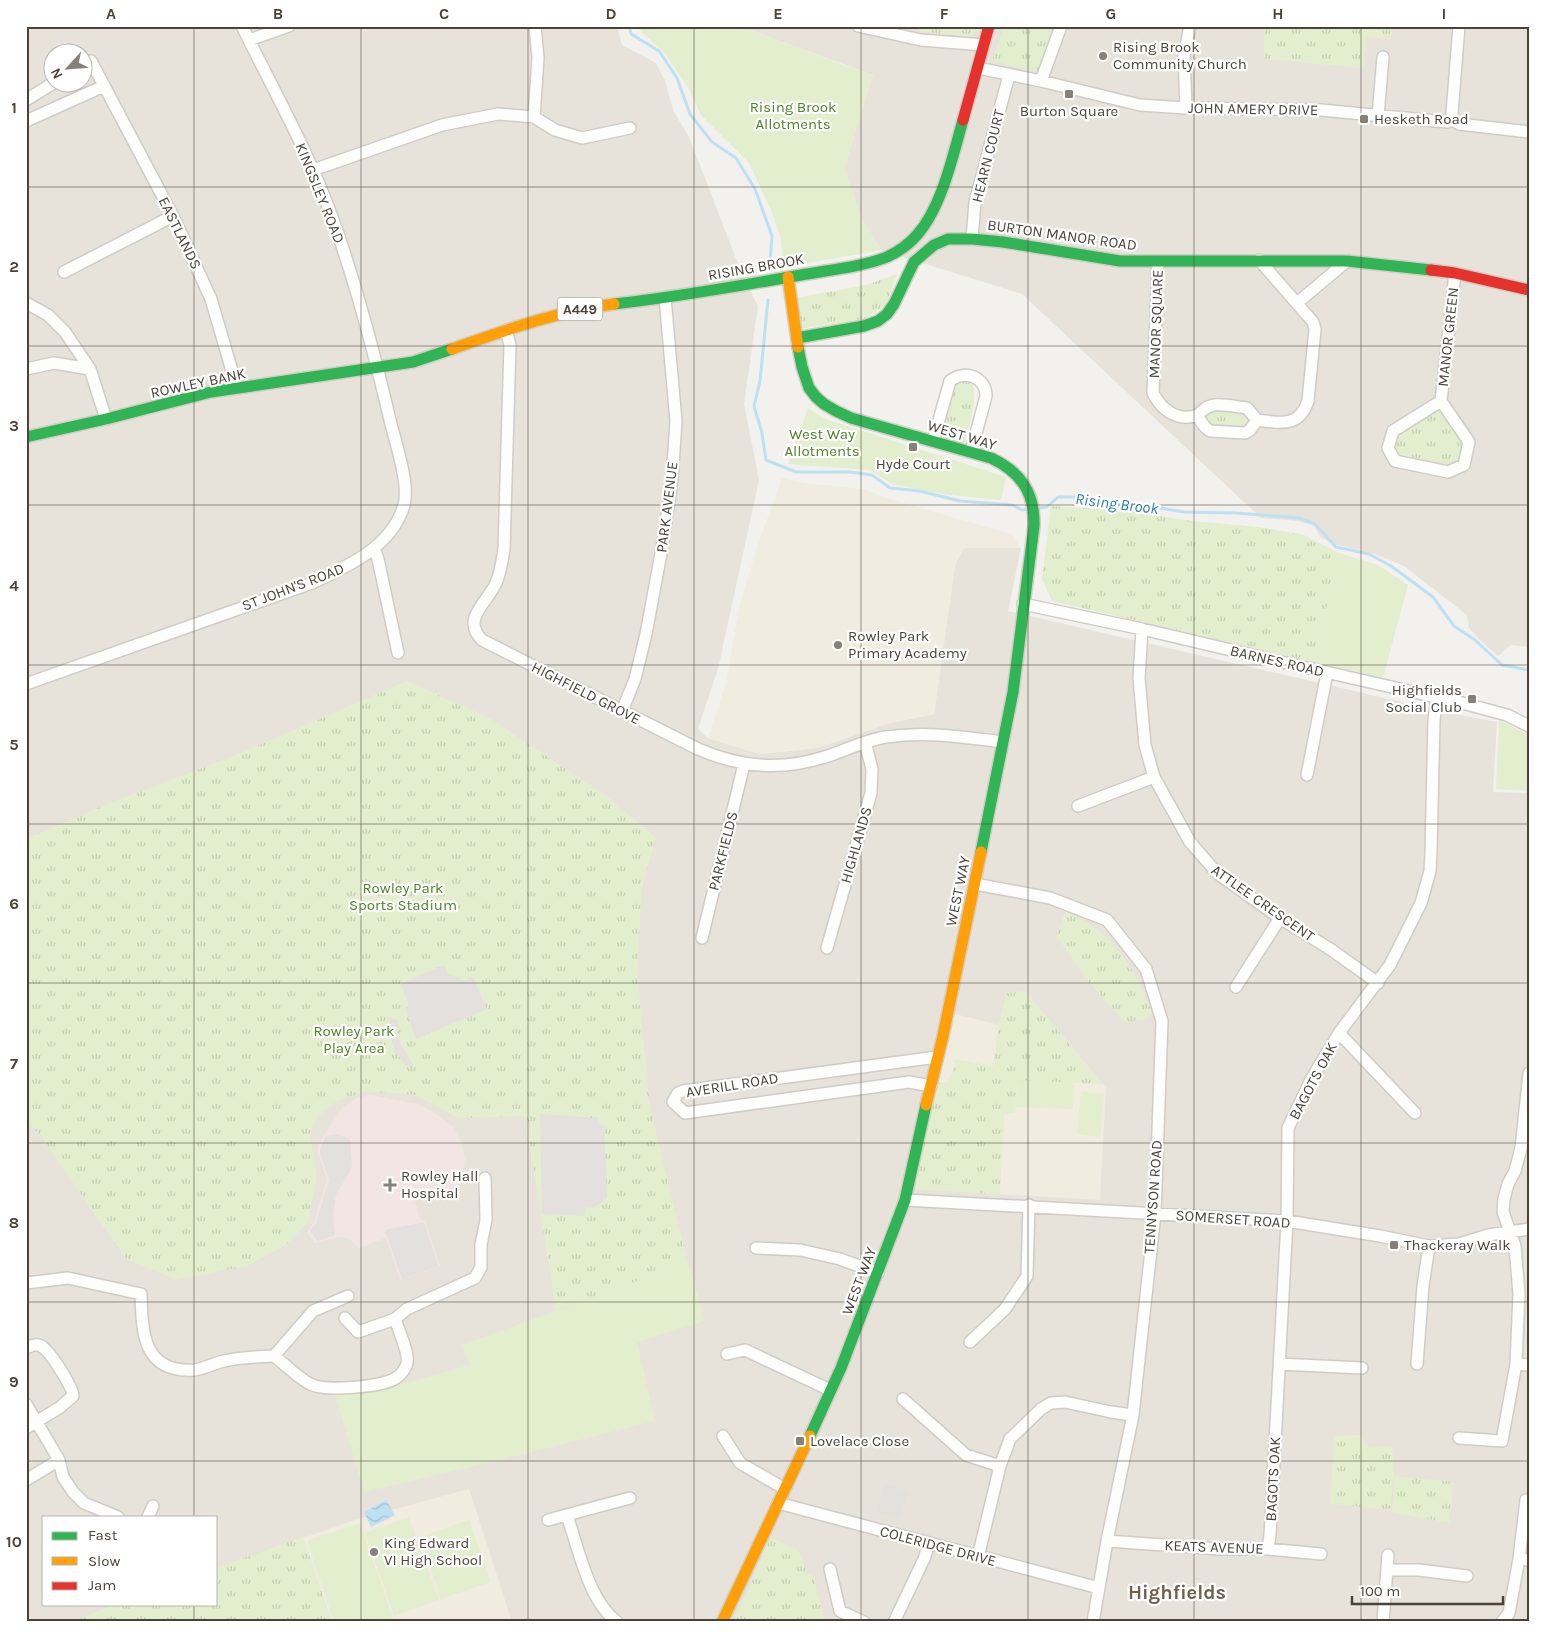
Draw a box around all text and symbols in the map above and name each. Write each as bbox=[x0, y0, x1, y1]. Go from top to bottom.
text: A bbox=[106, 4, 116, 23]
text: B bbox=[273, 4, 283, 23]
text: C bbox=[439, 4, 449, 23]
text: D bbox=[606, 4, 617, 23]
text: E bbox=[773, 4, 783, 23]
text: F bbox=[940, 4, 949, 23]
text: G bbox=[1106, 4, 1116, 23]
text: H bbox=[1272, 4, 1284, 23]
text: I bbox=[1442, 4, 1446, 23]
place label: Rising Brook Community Church bbox=[1113, 38, 1247, 73]
north arrow bbox=[42, 42, 92, 92]
marker: Rising Brook Community Church bbox=[1097, 50, 1109, 62]
text: N bbox=[47, 65, 67, 82]
marker: Burton Square bbox=[1063, 88, 1075, 100]
text: 1 bbox=[11, 98, 17, 117]
park label: Rising Brook Allotments bbox=[750, 98, 836, 133]
street label: JOHN AMERY DRIVE bbox=[1188, 99, 1318, 119]
place label: Burton Square bbox=[1020, 102, 1118, 120]
street label: HEARN COURT bbox=[968, 107, 1008, 204]
place label: Hesketh Road bbox=[1374, 110, 1469, 128]
marker: Hesketh Road bbox=[1358, 113, 1370, 125]
street label: KINGSLEY ROAD bbox=[292, 140, 348, 246]
street label: EASTLANDS bbox=[155, 194, 205, 272]
street label: BURTON MANOR ROAD bbox=[986, 216, 1138, 254]
street label: RISING BROOK bbox=[707, 250, 805, 284]
text: 2 bbox=[9, 257, 19, 276]
street label: MANOR SQUARE bbox=[1145, 269, 1167, 379]
street label: MANOR GREEN bbox=[1434, 286, 1462, 388]
road number: A449 bbox=[558, 298, 602, 320]
street label: ROWLEY BANK bbox=[149, 364, 247, 402]
text: 3 bbox=[9, 416, 19, 435]
street label: WEST WAY bbox=[925, 416, 999, 454]
park label: West Way Allotments bbox=[784, 425, 860, 460]
marker: Hyde Court bbox=[907, 441, 919, 453]
place label: Hyde Court bbox=[876, 455, 951, 473]
street label: PARK AVENUE bbox=[652, 460, 682, 554]
water label: Rising Brook bbox=[1074, 489, 1160, 518]
street label: ST JOHN'S ROAD bbox=[239, 559, 347, 615]
text: 4 bbox=[9, 576, 19, 595]
place label: Rowley Park Primary Academy bbox=[848, 627, 967, 662]
marker: Rowley Park Primary Academy bbox=[832, 639, 844, 651]
street label: BARNES ROAD bbox=[1228, 641, 1326, 681]
street label: HIGHFIELD GROVE bbox=[528, 658, 644, 728]
place label: Highfields Social Club bbox=[1385, 681, 1462, 716]
marker: Highfields Social Club bbox=[1466, 693, 1478, 705]
text: 5 bbox=[9, 735, 19, 754]
street label: HIGHLANDS bbox=[836, 805, 876, 885]
street label: PARKFIELDS bbox=[704, 809, 742, 893]
street label: WEST WAY bbox=[942, 853, 974, 928]
street label: ATTLEE CRESCENT bbox=[1208, 861, 1318, 946]
park label: Rowley Park Sports Stadium bbox=[349, 879, 457, 914]
text: 6 bbox=[9, 894, 19, 913]
park label: Rowley Park Play Area bbox=[313, 1022, 395, 1057]
street label: BAGOTS OAK bbox=[1285, 1039, 1341, 1123]
text: 7 bbox=[10, 1054, 18, 1073]
street label: AVERILL ROAD bbox=[684, 1069, 780, 1101]
street label: TENNYSON ROAD bbox=[1140, 1139, 1166, 1255]
place label: Rowley Hall Hospital bbox=[401, 1167, 478, 1202]
marker: Rowley Hall Hospital bbox=[383, 1178, 397, 1192]
street label: SOMERSET ROAD bbox=[1175, 1206, 1291, 1232]
text: 8 bbox=[9, 1213, 19, 1232]
place label: Thackeray Walk bbox=[1404, 1236, 1511, 1254]
marker: Thackeray Walk bbox=[1388, 1239, 1400, 1251]
street label: WEST WAY bbox=[838, 1244, 880, 1318]
text: 9 bbox=[9, 1372, 19, 1391]
place label: Lovelace Close bbox=[810, 1432, 909, 1450]
marker: Lovelace Close bbox=[794, 1435, 806, 1447]
street label: BAGOTS OAK bbox=[1262, 1436, 1284, 1522]
legend bbox=[42, 1516, 218, 1606]
street label: COLERIDGE DRIVE bbox=[878, 1522, 998, 1570]
text: Fast bbox=[88, 1526, 118, 1544]
text: 10 bbox=[6, 1532, 22, 1551]
place label: King Edward VI High School bbox=[384, 1534, 482, 1569]
street label: KEATS AVENUE bbox=[1164, 1536, 1264, 1558]
marker: King Edward VI High School bbox=[368, 1546, 380, 1558]
text: Slow bbox=[88, 1552, 120, 1570]
scale bar bbox=[1352, 1573, 1504, 1605]
text: Jam bbox=[88, 1576, 116, 1594]
district label: Highfields bbox=[1128, 1581, 1226, 1604]
text: 100 m bbox=[1360, 1582, 1400, 1600]

